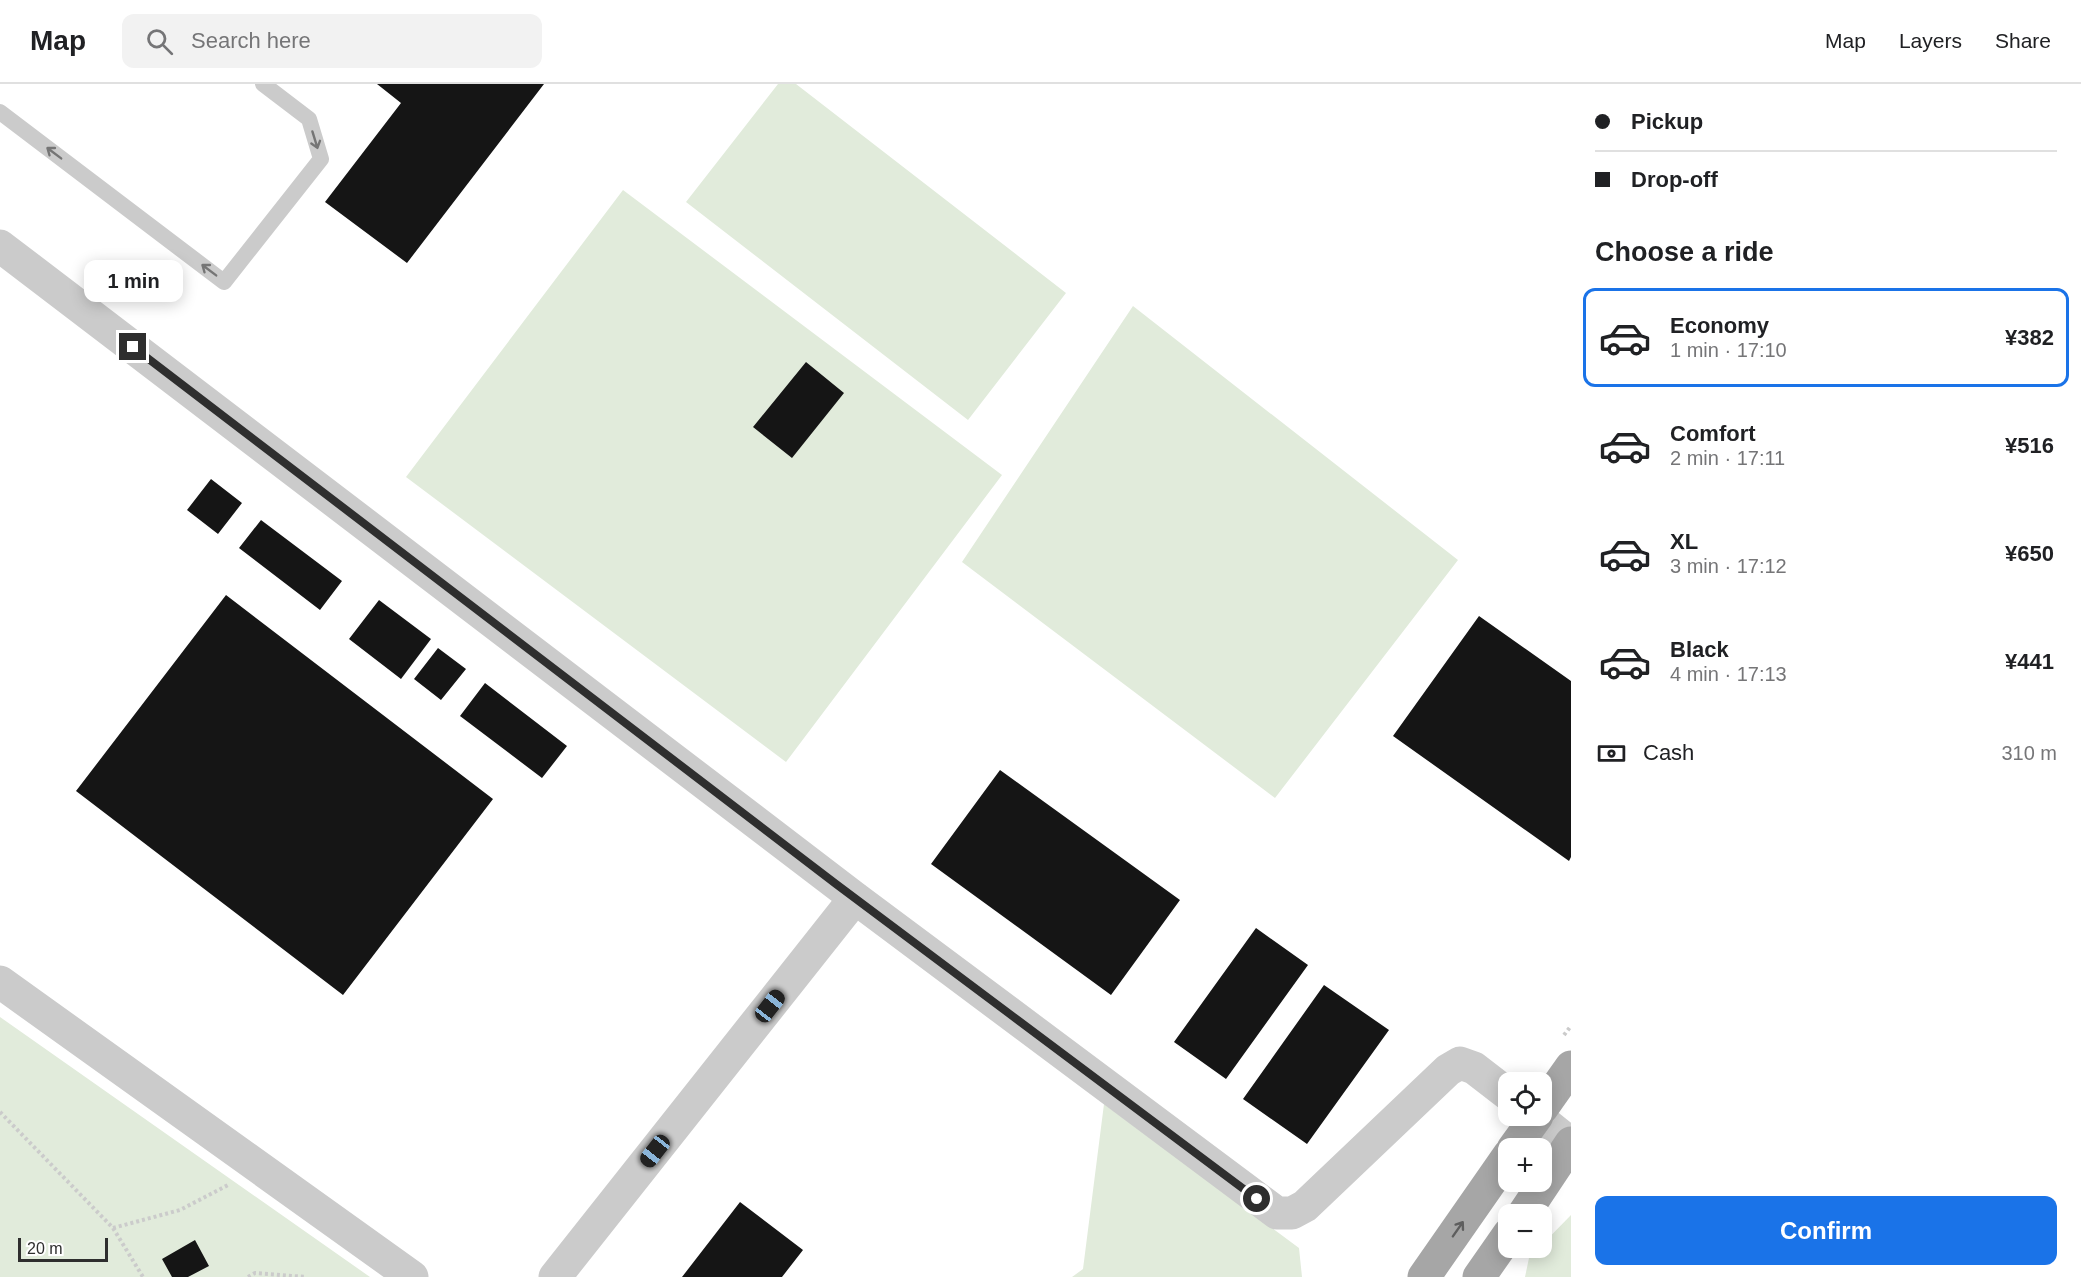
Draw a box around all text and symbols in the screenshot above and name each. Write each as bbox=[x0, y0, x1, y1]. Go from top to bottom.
search box bbox=[122, 14, 542, 68]
text: Map bbox=[30, 25, 86, 56]
icon: search bbox=[143, 25, 176, 58]
text: Search here bbox=[191, 28, 311, 53]
text: Map bbox=[1825, 29, 1866, 52]
text: Layers bbox=[1899, 29, 1962, 52]
text: Share bbox=[1995, 29, 2051, 52]
text: Pickup bbox=[1631, 109, 1703, 134]
one-way arrow bbox=[311, 130, 322, 149]
one-way arrow bbox=[46, 146, 62, 159]
text: Drop-off bbox=[1631, 167, 1718, 192]
text: Choose a ride bbox=[1595, 237, 1774, 267]
callout: 1 min bbox=[84, 260, 182, 302]
one-way arrow bbox=[202, 264, 218, 277]
text: 1 min bbox=[107, 270, 160, 292]
icon: car bbox=[1598, 311, 1652, 365]
text: Economy bbox=[1670, 313, 1769, 338]
text: ¥382 bbox=[2005, 325, 2054, 350]
route end bbox=[119, 333, 146, 360]
text: 1 min · 17:10 bbox=[1670, 339, 1787, 361]
icon: car bbox=[1598, 419, 1652, 473]
text: Comfort bbox=[1670, 421, 1756, 446]
text: ¥516 bbox=[2005, 433, 2054, 458]
text: 2 min · 17:11 bbox=[1670, 447, 1785, 469]
icon: car bbox=[1598, 527, 1652, 581]
text: XL bbox=[1670, 529, 1698, 554]
text: ¥650 bbox=[2005, 541, 2054, 566]
text: 3 min · 17:12 bbox=[1670, 555, 1787, 577]
icon: car bbox=[1598, 635, 1652, 689]
text: Black bbox=[1670, 637, 1729, 662]
text: ¥441 bbox=[2005, 649, 2054, 674]
text: 4 min · 17:13 bbox=[1670, 663, 1787, 685]
icon: cash bbox=[1595, 737, 1628, 770]
text: Cash bbox=[1643, 740, 1694, 765]
text: 310 m bbox=[2001, 742, 2057, 764]
car bbox=[752, 986, 788, 1026]
map controls bbox=[1498, 1072, 1552, 1258]
button: locate bbox=[1498, 1072, 1552, 1126]
car bbox=[637, 1131, 673, 1171]
button: + bbox=[1498, 1138, 1552, 1192]
route start bbox=[1243, 1185, 1270, 1212]
button: Confirm bbox=[1595, 1196, 2057, 1265]
button: − bbox=[1498, 1204, 1552, 1258]
one-way arrow bbox=[1452, 1221, 1464, 1238]
scale bar bbox=[18, 1235, 108, 1262]
text: 20 m bbox=[27, 1240, 63, 1257]

